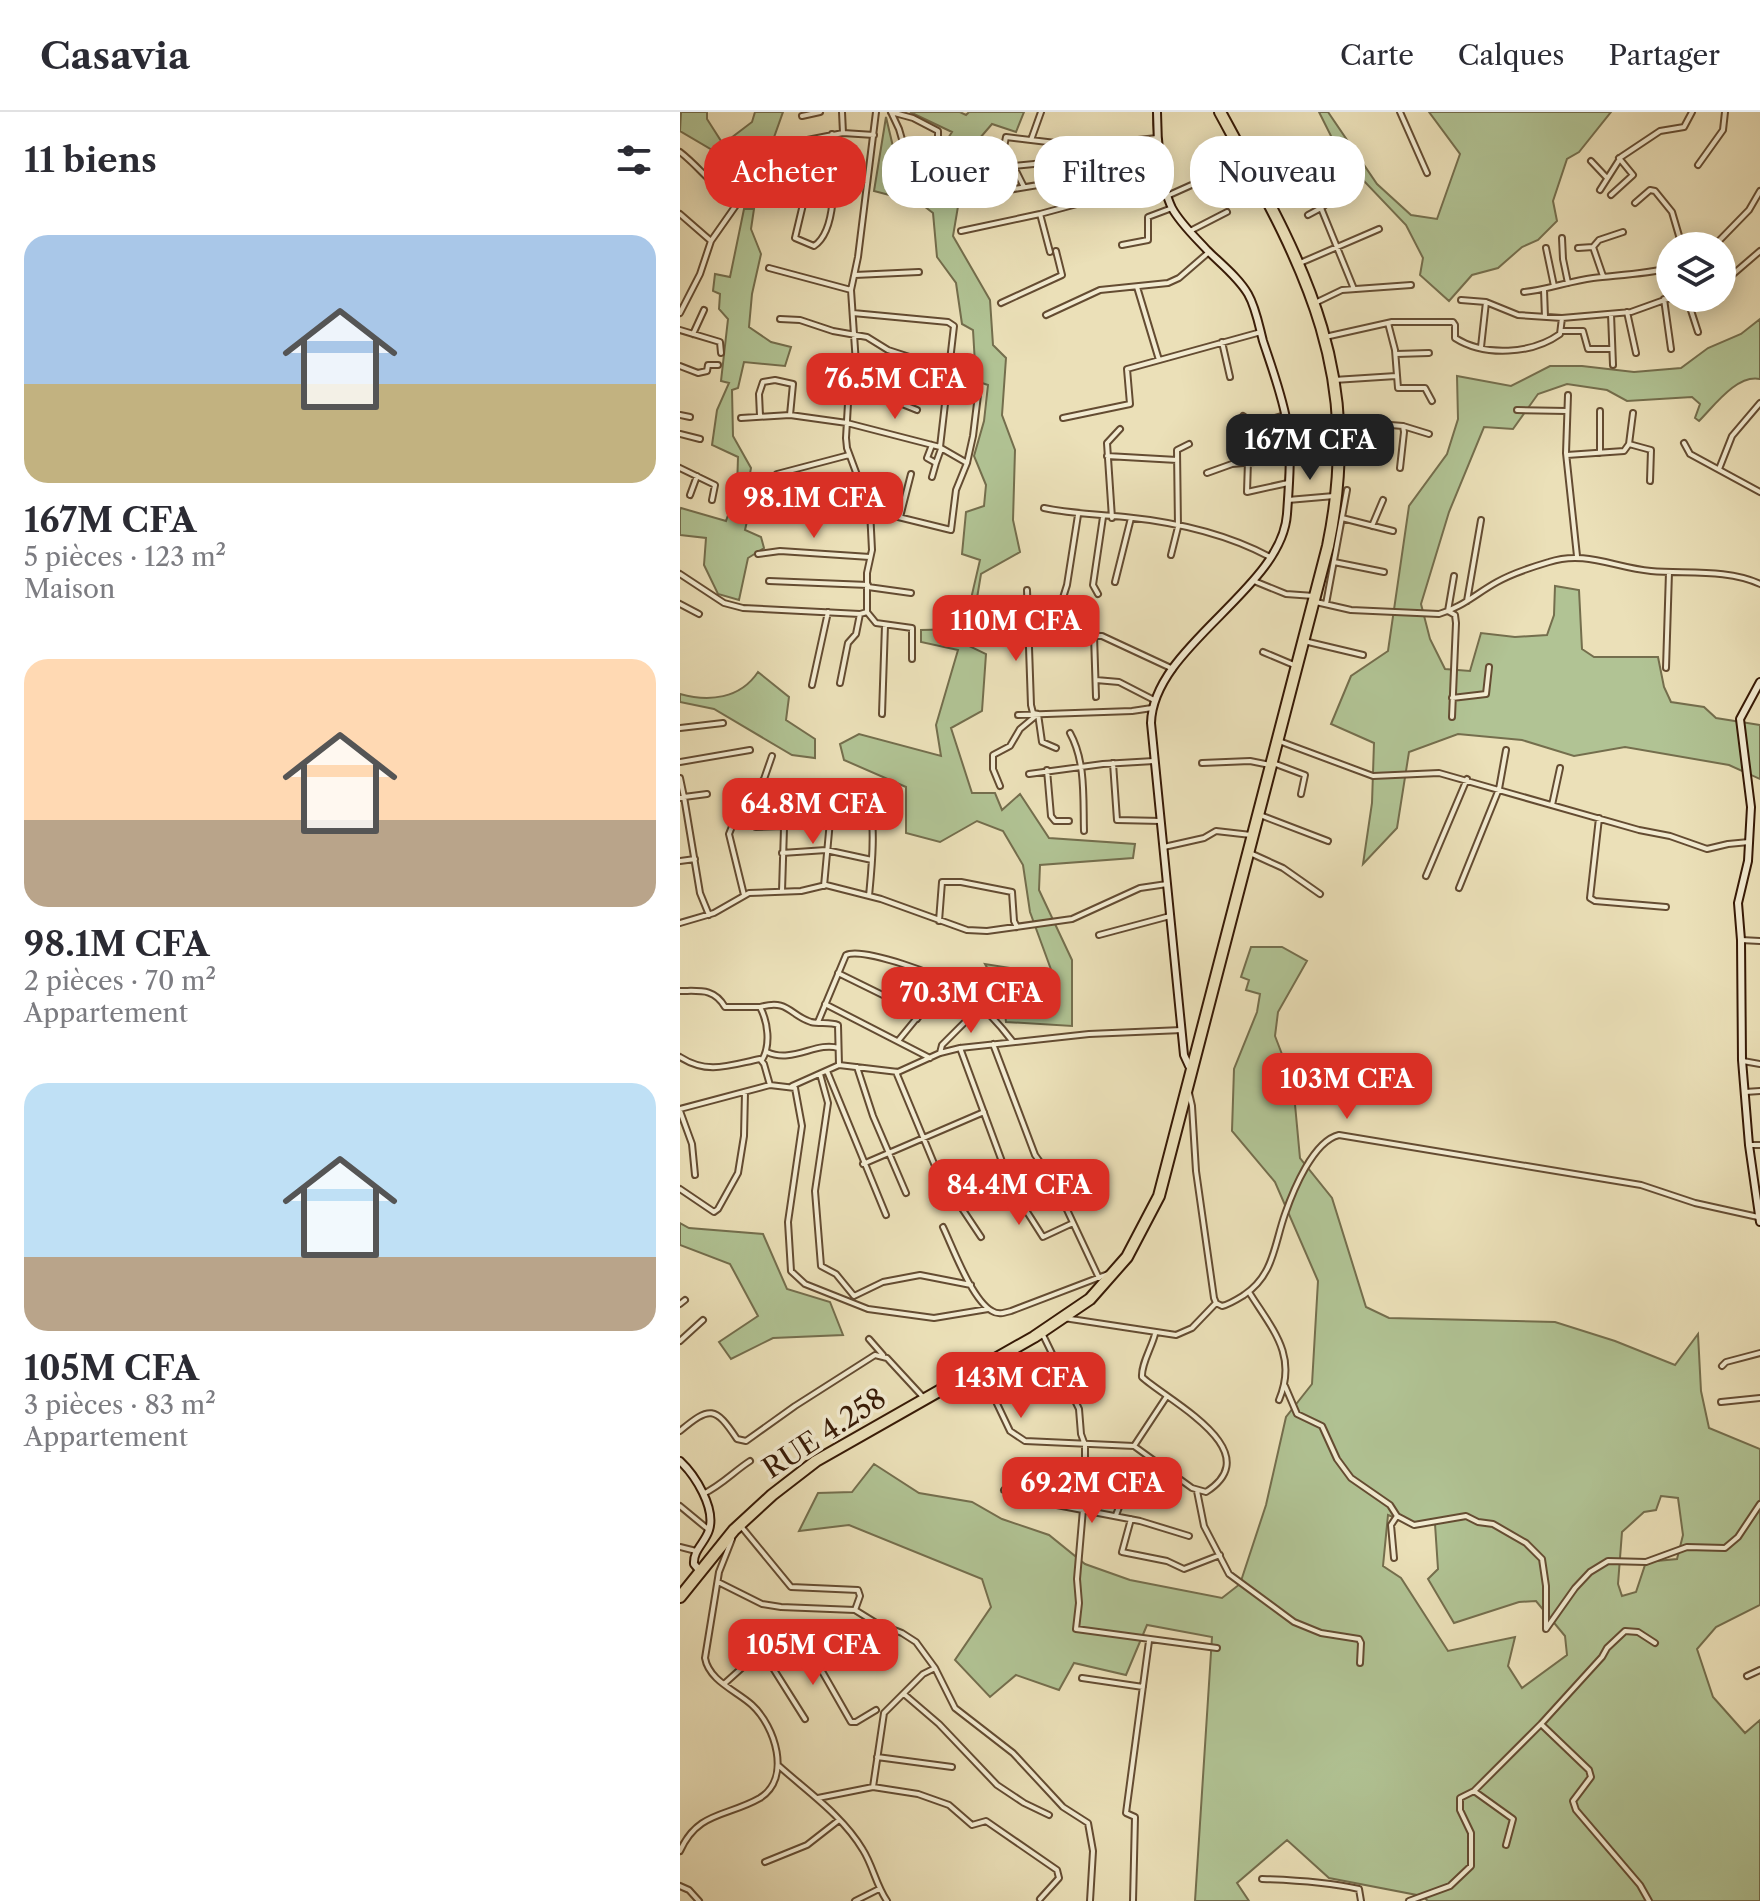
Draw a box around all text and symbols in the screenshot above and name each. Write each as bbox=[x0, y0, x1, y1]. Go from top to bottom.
text: Casavia bbox=[40, 32, 190, 79]
text: Carte bbox=[1340, 38, 1414, 72]
text: Calques bbox=[1458, 38, 1565, 72]
text: Partager bbox=[1609, 38, 1720, 72]
chip: Acheter bbox=[704, 136, 866, 208]
chip: Louer bbox=[882, 136, 1018, 208]
chip: Filtres bbox=[1034, 136, 1174, 208]
chip: Nouveau bbox=[1190, 136, 1365, 208]
icon: filters bbox=[612, 138, 656, 182]
text: 11 biens bbox=[24, 139, 157, 181]
map controls bbox=[1656, 232, 1736, 312]
button: layers bbox=[1656, 232, 1736, 312]
icon: home bbox=[268, 287, 412, 431]
pin: 76.5M CFA bbox=[803, 353, 987, 421]
text: 76.5M CFA bbox=[824, 363, 966, 395]
pin: 167M CFA bbox=[1227, 414, 1393, 482]
text: 167M CFA bbox=[1244, 424, 1376, 456]
pin: 98.1M CFA bbox=[722, 472, 906, 540]
text: 98.1M CFA bbox=[743, 482, 885, 514]
text: 167M CFA bbox=[24, 499, 196, 541]
text: 5 pièces · 123 m² bbox=[24, 541, 226, 573]
text: Maison bbox=[24, 573, 115, 605]
pin: 110M CFA bbox=[933, 595, 1099, 663]
text: 110M CFA bbox=[951, 605, 1081, 637]
icon: home bbox=[268, 711, 412, 855]
pin: 64.8M CFA bbox=[721, 778, 905, 846]
text: 64.8M CFA bbox=[740, 788, 886, 820]
text: 98.1M CFA bbox=[24, 923, 209, 965]
text: 2 pièces · 70 m² bbox=[24, 965, 216, 997]
pin: 70.3M CFA bbox=[879, 967, 1063, 1035]
text: 70.3M CFA bbox=[900, 977, 1042, 1009]
text: Appartement bbox=[24, 997, 188, 1029]
pin: 103M CFA bbox=[1264, 1053, 1430, 1121]
text: 103M CFA bbox=[1280, 1063, 1414, 1095]
icon: home bbox=[268, 1135, 412, 1279]
pin: 84.4M CFA bbox=[927, 1159, 1111, 1227]
text: 84.4M CFA bbox=[946, 1169, 1092, 1201]
text: 105M CFA bbox=[24, 1347, 199, 1389]
pin: 143M CFA bbox=[938, 1352, 1104, 1420]
text: 143M CFA bbox=[954, 1362, 1088, 1394]
street label: RUE 4.258 bbox=[756, 1381, 892, 1485]
text: 3 pièces · 83 m² bbox=[24, 1389, 216, 1421]
text: Appartement bbox=[24, 1421, 188, 1453]
pin: 69.2M CFA bbox=[1000, 1457, 1184, 1525]
text: 69.2M CFA bbox=[1020, 1467, 1164, 1499]
pin: 105M CFA bbox=[730, 1619, 896, 1687]
text: 105M CFA bbox=[746, 1629, 880, 1661]

